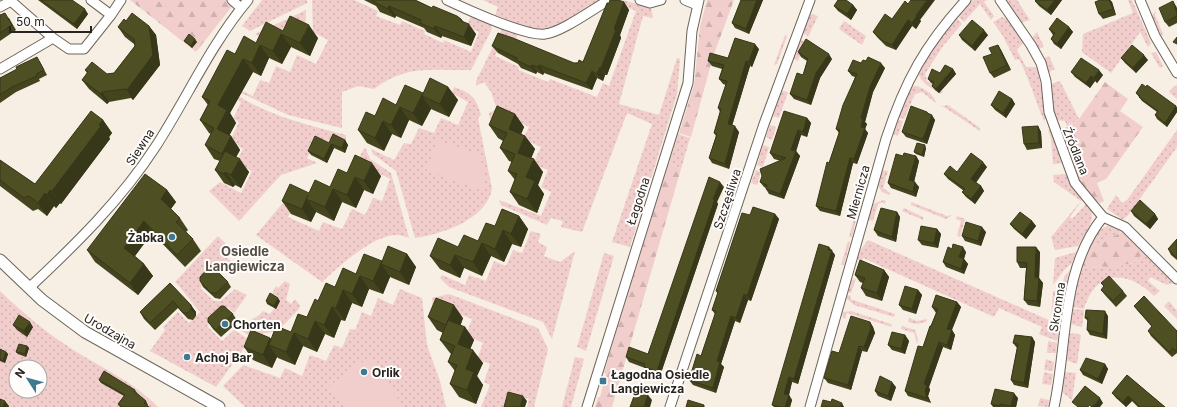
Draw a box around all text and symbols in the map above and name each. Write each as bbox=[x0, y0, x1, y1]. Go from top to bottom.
scale bar bbox=[10, 8, 91, 34]
text: 50 m bbox=[16, 14, 45, 29]
street label: Źródlana bbox=[1060, 125, 1092, 177]
street label: Siewna bbox=[123, 126, 157, 168]
street label: Miernicza bbox=[843, 163, 873, 221]
street label: Szczęśliwa bbox=[710, 167, 744, 231]
street label: Łagodna bbox=[623, 175, 653, 227]
place label: Żabka bbox=[128, 230, 164, 245]
marker: Żabka bbox=[167, 232, 177, 242]
district label: Osiedle Langiewicza bbox=[205, 243, 285, 274]
street label: Skromna bbox=[1046, 281, 1068, 333]
street label: Urodzajna bbox=[81, 310, 139, 352]
place label: Chorten bbox=[233, 317, 281, 332]
marker: Chorten bbox=[220, 319, 230, 329]
place label: Achoj Bar bbox=[195, 350, 252, 365]
marker: Achoj Bar bbox=[182, 352, 192, 362]
north arrow bbox=[8, 359, 48, 399]
place label: Orlik bbox=[372, 365, 400, 380]
text: N bbox=[12, 366, 28, 381]
marker: Orlik bbox=[359, 367, 369, 377]
place label: Łagodna Osiedle Langiewicza bbox=[611, 367, 709, 396]
marker: Łagodna Osiedle Langiewicza bbox=[598, 376, 608, 386]

